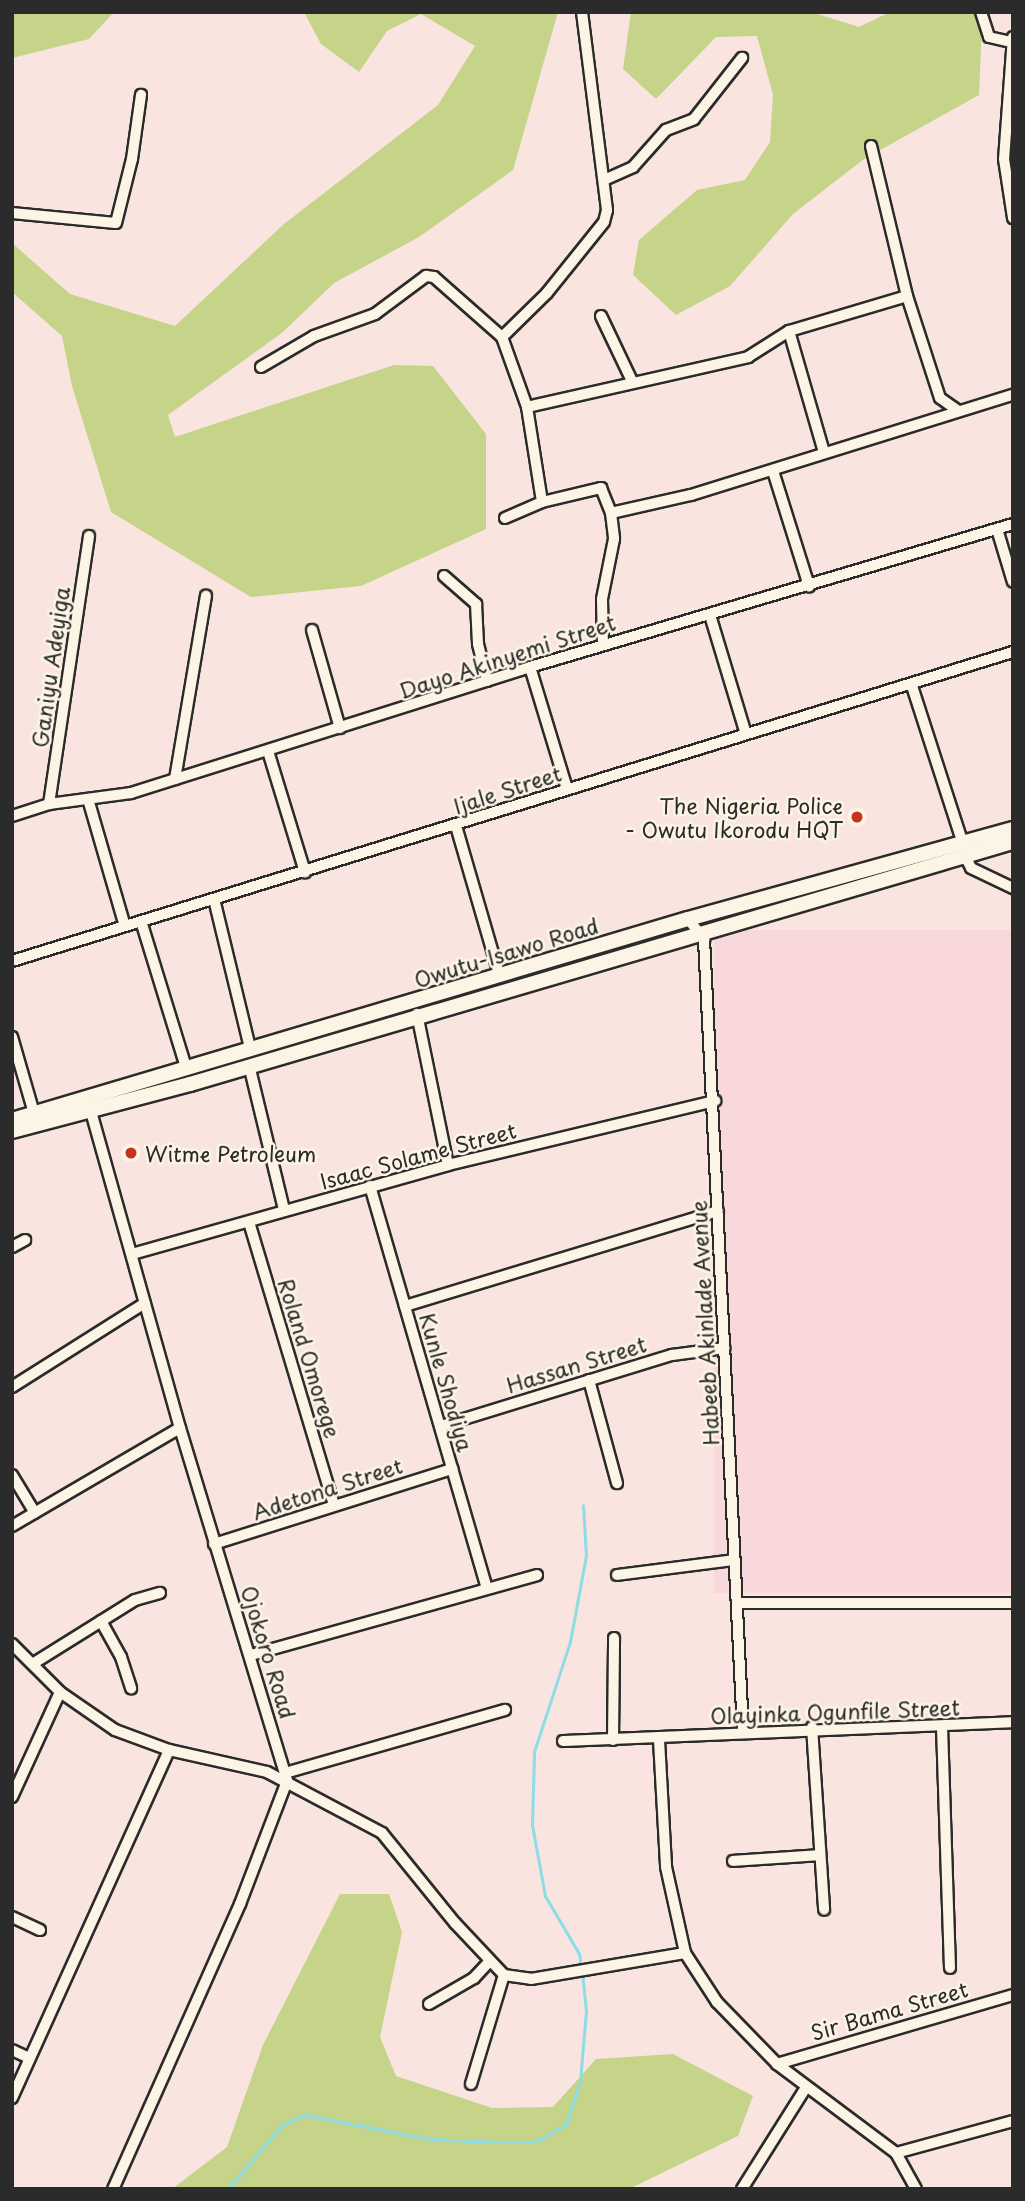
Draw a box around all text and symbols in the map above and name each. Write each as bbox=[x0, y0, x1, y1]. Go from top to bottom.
street label: Ganiyu Adeyiga bbox=[26, 584, 74, 750]
street label: Dayo Akinyemi Street bbox=[395, 609, 619, 703]
street label: Ijale Street bbox=[449, 760, 565, 818]
place label: The Nigeria Police - Owutu Ikorodu HQT bbox=[623, 792, 843, 842]
marker: The Nigeria Police - Owutu Ikorodu HQT bbox=[849, 809, 865, 825]
street label: Owutu-Isawo Road bbox=[411, 912, 601, 992]
street label: Isaac Solame Street bbox=[317, 1117, 519, 1193]
place label: Witme Petroleum bbox=[145, 1140, 318, 1166]
marker: Witme Petroleum bbox=[123, 1145, 139, 1161]
street label: Habeeb Akinlade Avenue bbox=[685, 1198, 723, 1448]
street label: Roland Omorege bbox=[274, 1274, 346, 1442]
street label: Kunle Shodiya bbox=[415, 1310, 479, 1454]
street label: Hassan Street bbox=[503, 1331, 649, 1397]
street label: Adetona Street bbox=[249, 1452, 405, 1524]
street label: Ojokoro Road bbox=[237, 1582, 301, 1722]
street label: Olayinka Ogunfile Street bbox=[709, 1694, 961, 1728]
street label: Sir Bama Street bbox=[807, 1975, 971, 2045]

